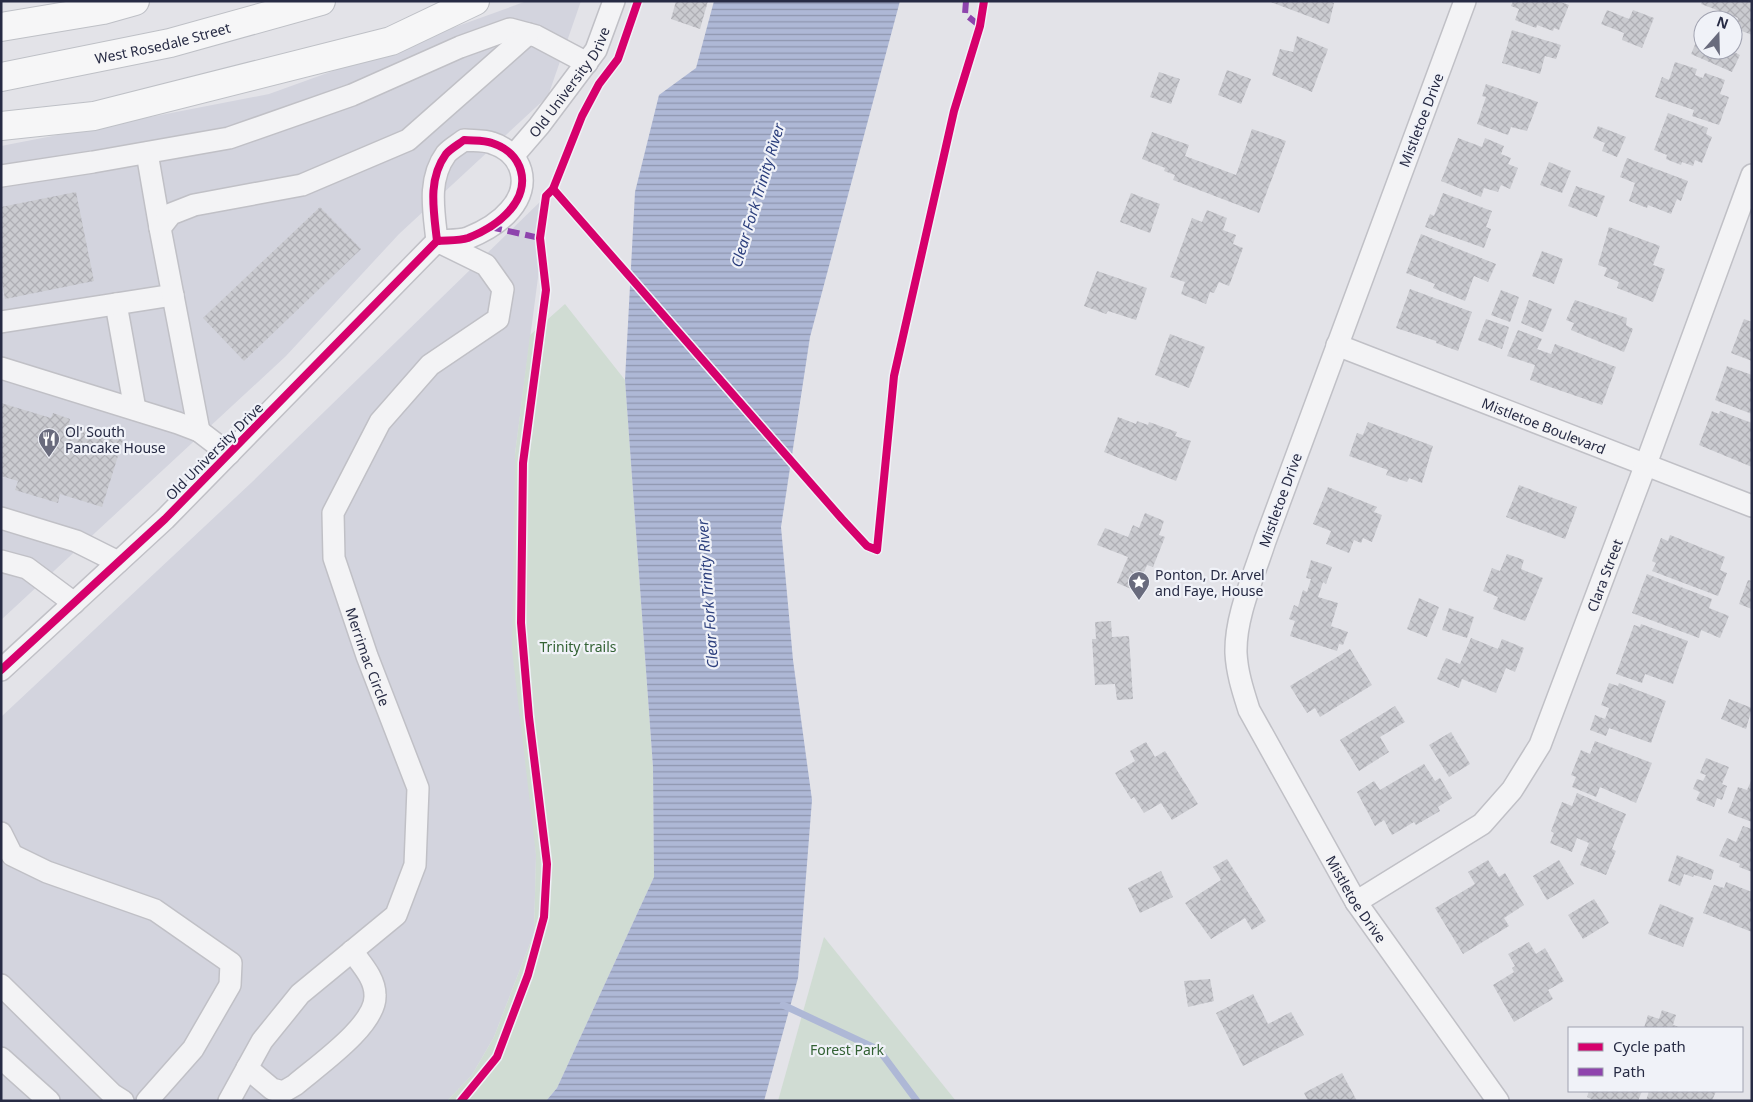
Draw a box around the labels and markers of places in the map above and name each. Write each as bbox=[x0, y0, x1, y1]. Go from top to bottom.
place label: Ol' South Pancake House bbox=[65, 422, 166, 457]
restaurant icon: Ol' South Pancake House bbox=[37, 427, 61, 458]
place label: Ponton, Dr. Arvel and Faye, House bbox=[1155, 565, 1265, 600]
place icon: Ponton, Dr. Arvel and Faye, House bbox=[1127, 570, 1151, 601]

